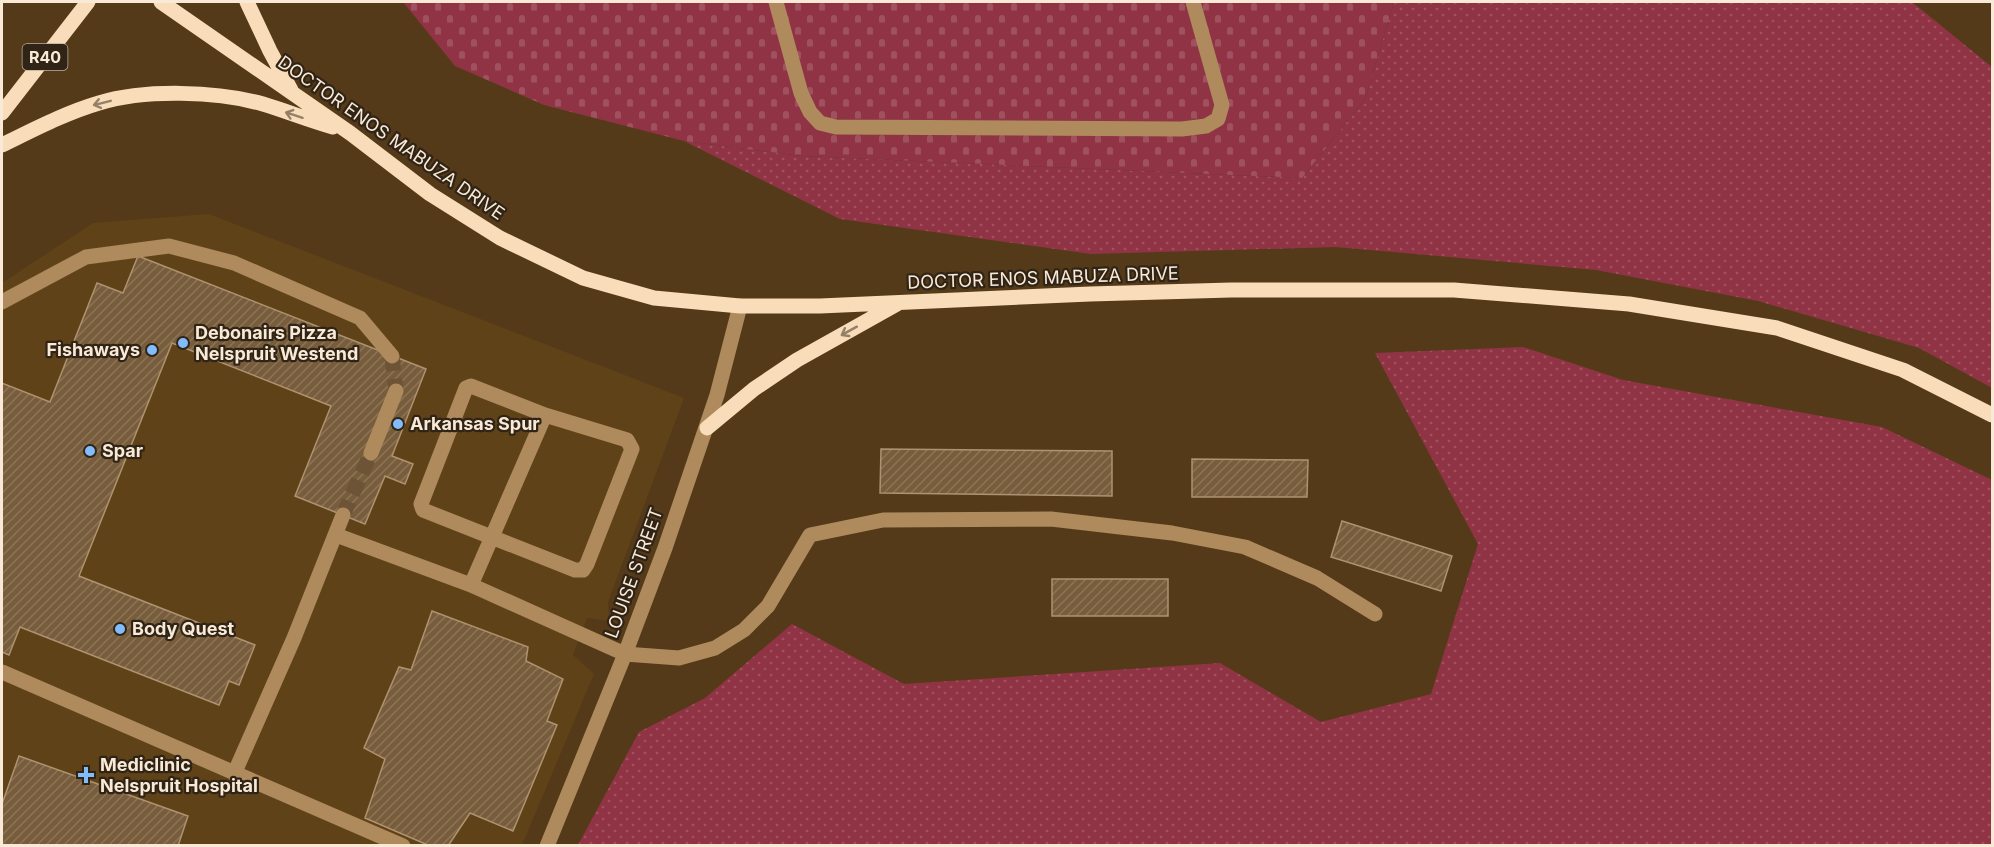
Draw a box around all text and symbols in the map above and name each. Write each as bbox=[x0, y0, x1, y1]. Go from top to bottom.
road number: R40 bbox=[22, 44, 68, 70]
street label: DOCTOR ENOS MABUZA DRIVE bbox=[274, 51, 508, 224]
one-way arrow bbox=[93, 97, 112, 109]
one-way arrow bbox=[285, 108, 304, 119]
street label: DOCTOR ENOS MABUZA DRIVE bbox=[907, 262, 1179, 293]
place label: Debonairs Pizza Nelspruit Westend bbox=[195, 322, 358, 364]
one-way arrow bbox=[841, 325, 858, 337]
marker: Debonairs Pizza Nelspruit Westend bbox=[176, 336, 190, 350]
place label: Fishaways bbox=[47, 339, 140, 360]
marker: Fishaways bbox=[145, 343, 159, 357]
place label: Arkansas Spur bbox=[410, 413, 540, 434]
marker: Arkansas Spur bbox=[391, 417, 405, 431]
place label: Spar bbox=[102, 440, 143, 461]
marker: Spar bbox=[83, 444, 97, 458]
street label: LOUISE STREET bbox=[600, 505, 667, 641]
place label: Body Quest bbox=[132, 618, 235, 639]
marker: Body Quest bbox=[113, 622, 127, 636]
place label: Mediclinic Nelspruit Hospital bbox=[100, 754, 258, 796]
marker: Mediclinic Nelspruit Hospital bbox=[77, 766, 95, 784]

